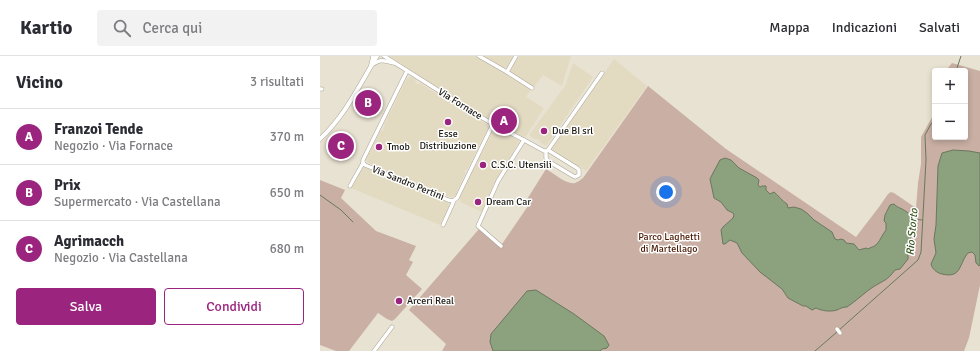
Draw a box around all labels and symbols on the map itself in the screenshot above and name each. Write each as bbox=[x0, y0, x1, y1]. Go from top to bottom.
street label: Via Fornace bbox=[436, 86, 484, 122]
pin: B bbox=[355, 88, 381, 118]
pin: A bbox=[491, 106, 517, 136]
marker: Esse Distribuzione bbox=[443, 117, 453, 127]
place label: Due BI srl bbox=[552, 125, 593, 137]
marker: Due BI srl bbox=[539, 126, 549, 136]
place label: Esse Distribuzione bbox=[419, 128, 477, 152]
pin: C bbox=[328, 131, 354, 161]
place label: Tmob bbox=[387, 141, 410, 153]
marker: Tmob bbox=[374, 142, 384, 152]
place label: C.S.C. Utensili bbox=[491, 159, 552, 171]
marker: C.S.C. Utensili bbox=[478, 160, 488, 170]
street label: Via Sandro Pertini bbox=[370, 163, 446, 203]
your location bbox=[656, 182, 676, 202]
place label: Dream Car bbox=[486, 196, 531, 208]
marker: Dream Car bbox=[473, 197, 483, 207]
water label: Rio Storto bbox=[903, 207, 921, 256]
park label: Parco Laghetti di Martellago bbox=[638, 231, 700, 255]
place label: Arceri Real bbox=[407, 295, 454, 307]
marker: Arceri Real bbox=[394, 296, 404, 306]

